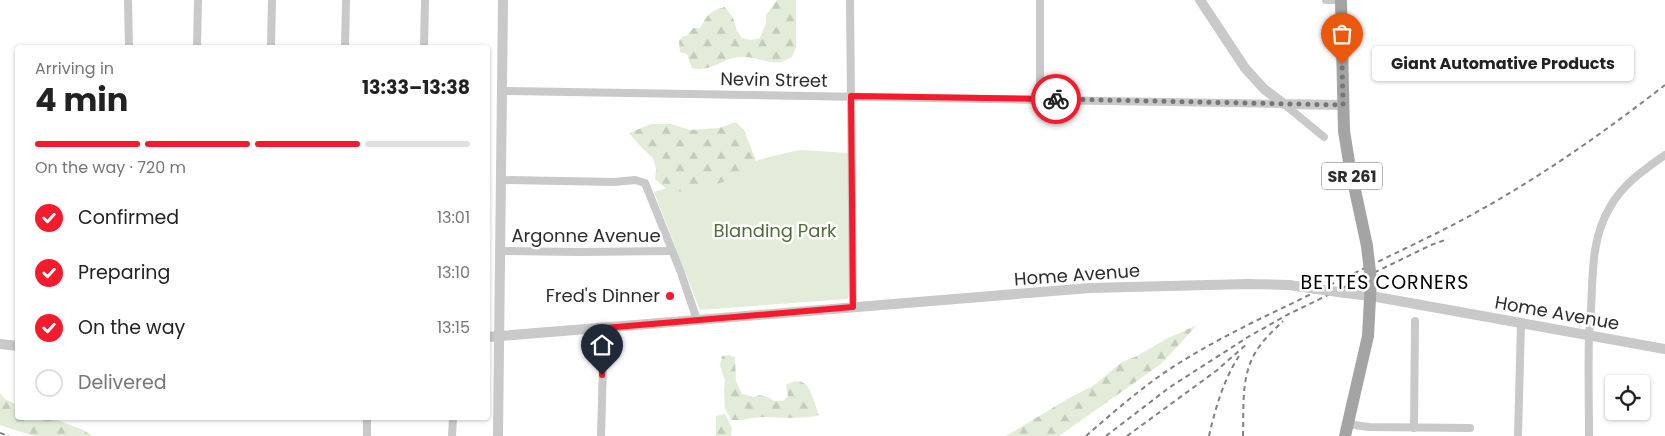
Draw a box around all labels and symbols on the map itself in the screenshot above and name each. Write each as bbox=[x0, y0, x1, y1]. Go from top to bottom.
pin bbox=[1321, 13, 1363, 64]
callout: Giant Automative Products bbox=[1372, 46, 1634, 82]
street label: Nevin Street bbox=[720, 66, 828, 93]
courier bbox=[1031, 74, 1081, 124]
road number: SR 261 bbox=[1322, 162, 1382, 190]
park label: Blanding Park bbox=[714, 218, 837, 243]
street label: Argonne Avenue bbox=[511, 223, 661, 248]
street label: Home Avenue bbox=[1013, 258, 1141, 291]
district label: BETTES CORNERS bbox=[1301, 269, 1469, 296]
place label: Fred's Dinner bbox=[546, 283, 660, 308]
street label: Home Avenue bbox=[1493, 289, 1621, 336]
marker: Fred's Dinner bbox=[664, 290, 676, 302]
pin bbox=[581, 324, 623, 375]

